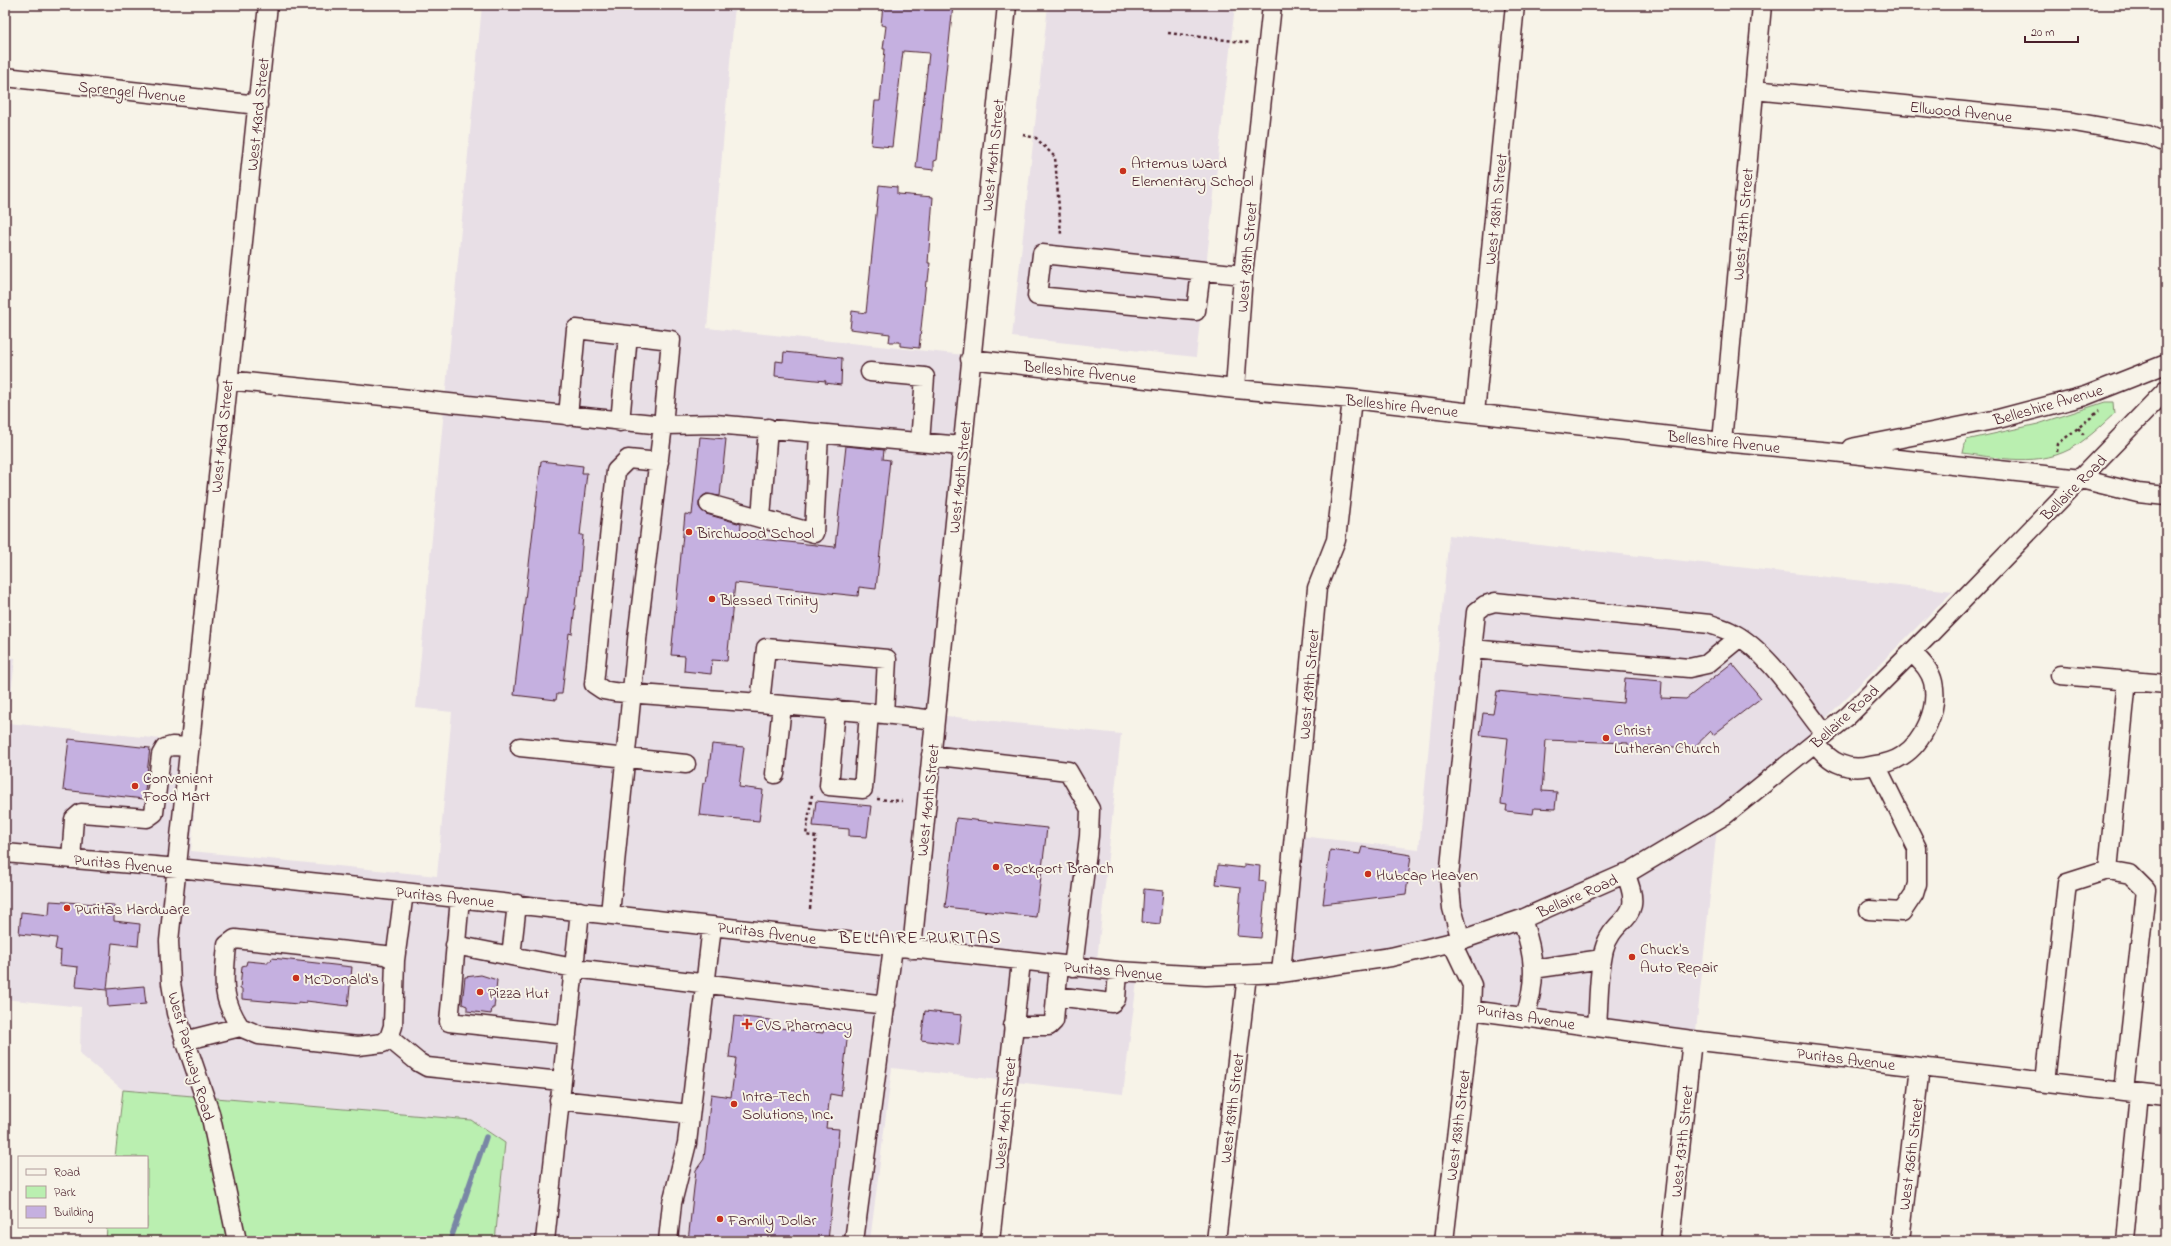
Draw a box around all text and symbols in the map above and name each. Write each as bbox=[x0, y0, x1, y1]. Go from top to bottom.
scale bar bbox=[2025, 18, 2078, 44]
text: 20 m bbox=[2031, 24, 2054, 42]
street label: West 143rd Street bbox=[241, 56, 277, 172]
street label: Sprengel Avenue bbox=[77, 75, 188, 111]
street label: Ellwood Avenue bbox=[1908, 96, 2014, 130]
street label: West 140th Street bbox=[976, 97, 1012, 213]
place label: Artemus Ward Elementary School bbox=[1131, 152, 1254, 194]
street label: West 138th Street bbox=[1479, 152, 1515, 266]
marker: Artemus Ward Elementary School bbox=[1118, 166, 1128, 176]
street label: West 137th Street bbox=[1727, 166, 1761, 281]
street label: West 139th Street bbox=[1231, 200, 1265, 313]
street label: Belleshire Avenue bbox=[1021, 355, 1138, 391]
street label: West 143rd Street bbox=[205, 378, 241, 494]
street label: Belleshire Avenue bbox=[1990, 379, 2107, 433]
street label: Belleshire Avenue bbox=[1343, 389, 1460, 425]
street label: West 140th Street bbox=[943, 419, 979, 535]
street label: Belleshire Avenue bbox=[1665, 425, 1782, 461]
street label: Bellaire Road bbox=[2035, 450, 2113, 528]
place label: Birchwood School bbox=[696, 522, 814, 546]
marker: Birchwood School bbox=[684, 527, 694, 537]
place label: Blessed Trinity bbox=[719, 589, 818, 613]
marker: Blessed Trinity bbox=[707, 594, 717, 604]
street label: West 139th Street bbox=[1293, 627, 1327, 740]
street label: Bellaire Road bbox=[1805, 680, 1885, 756]
place label: Christ Lutheran Church bbox=[1614, 719, 1720, 761]
marker: Christ Lutheran Church bbox=[1601, 733, 1611, 743]
street label: West 140th Street bbox=[911, 742, 947, 858]
place label: Convenient Food Mart bbox=[142, 767, 214, 809]
marker: Convenient Food Mart bbox=[130, 781, 140, 791]
street label: Puritas Avenue bbox=[72, 849, 174, 881]
place label: Rockport Branch bbox=[1004, 857, 1114, 881]
marker: Rockport Branch bbox=[991, 862, 1001, 872]
place label: Hubcap Heaven bbox=[1376, 864, 1478, 888]
street label: Bellaire Road bbox=[1533, 868, 1622, 926]
marker: Hubcap Heaven bbox=[1363, 869, 1373, 879]
street label: Puritas Avenue bbox=[394, 881, 496, 915]
place label: Puritas Hardware bbox=[75, 898, 190, 922]
marker: Puritas Hardware bbox=[62, 903, 72, 913]
street label: Puritas Avenue bbox=[716, 916, 818, 952]
district label: BELLAIRE-PURITAS bbox=[837, 926, 1002, 952]
place label: Chuck's Auto Repair bbox=[1640, 938, 1718, 980]
marker: Chuck's Auto Repair bbox=[1627, 952, 1637, 962]
street label: Puritas Avenue bbox=[1062, 956, 1164, 988]
place label: McDonald's bbox=[304, 968, 379, 992]
marker: McDonald's bbox=[291, 973, 301, 983]
place label: Pizza Hut bbox=[488, 982, 550, 1006]
marker: Pizza Hut bbox=[475, 987, 485, 997]
street label: West Parkway Road bbox=[160, 989, 220, 1124]
street label: Puritas Avenue bbox=[1475, 998, 1577, 1038]
place label: CVS Pharmacy bbox=[755, 1014, 852, 1038]
marker: CVS Pharmacy bbox=[742, 1019, 752, 1029]
street label: Puritas Avenue bbox=[1795, 1042, 1897, 1078]
street label: West 139th Street bbox=[1214, 1051, 1252, 1165]
street label: West 140th Street bbox=[988, 1055, 1024, 1171]
street label: West 138th Street bbox=[1440, 1068, 1478, 1182]
street label: West 137th Street bbox=[1665, 1083, 1701, 1198]
place label: Intra-Tech Solutions, Inc. bbox=[742, 1085, 833, 1127]
street label: West 136th Street bbox=[1893, 1096, 1931, 1212]
marker: Intra-Tech Solutions, Inc. bbox=[729, 1099, 739, 1109]
legend bbox=[18, 1156, 148, 1228]
text: Road bbox=[54, 1164, 80, 1182]
text: Park bbox=[54, 1184, 76, 1202]
text: Building bbox=[53, 1204, 93, 1223]
place label: Family Dollar bbox=[727, 1209, 816, 1233]
marker: Family Dollar bbox=[715, 1214, 725, 1224]

